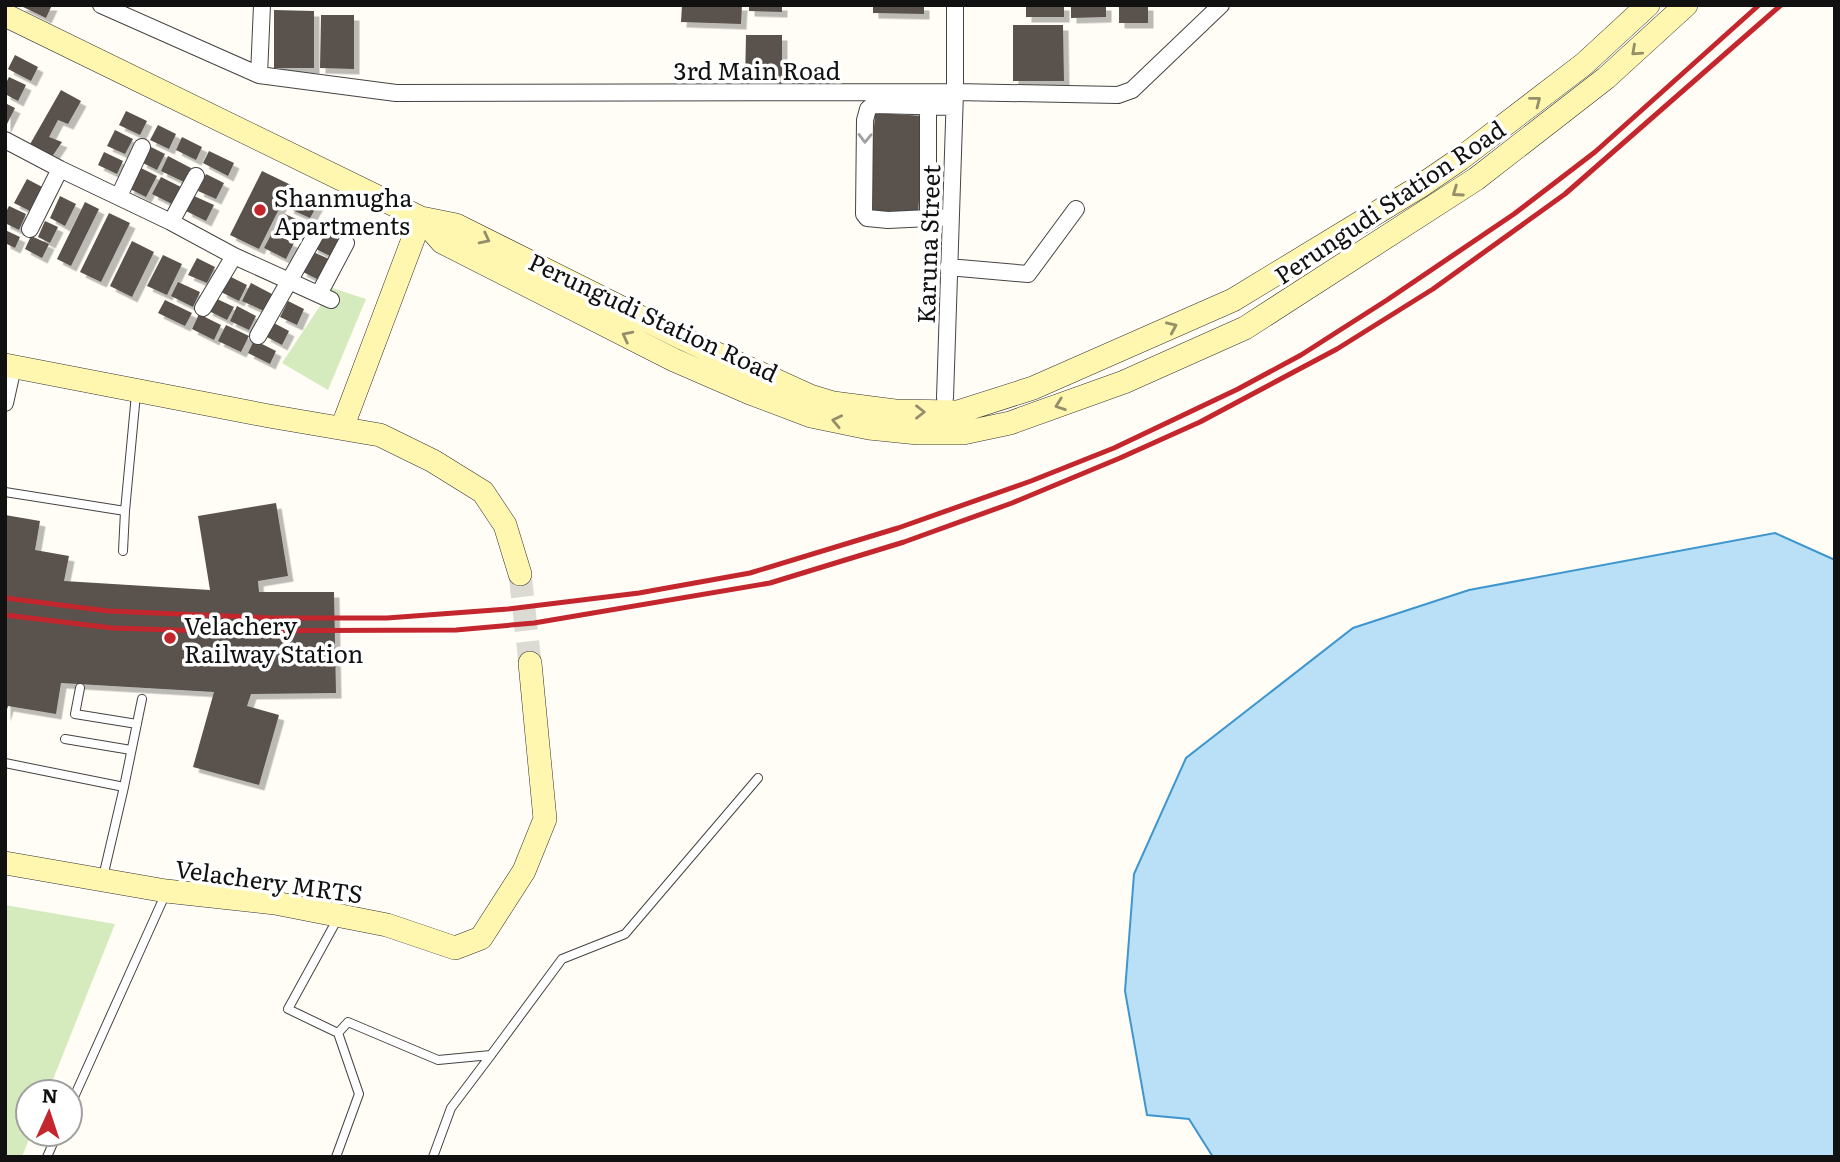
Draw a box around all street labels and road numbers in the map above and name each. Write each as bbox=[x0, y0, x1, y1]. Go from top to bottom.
street label: 3rd Main Road bbox=[673, 52, 841, 87]
street label: Perungudi Station Road bbox=[1267, 110, 1512, 291]
street label: Karuna Street bbox=[907, 163, 947, 324]
street label: Perungudi Station Road bbox=[524, 243, 785, 389]
street label: Velachery MRTS bbox=[173, 850, 365, 910]

